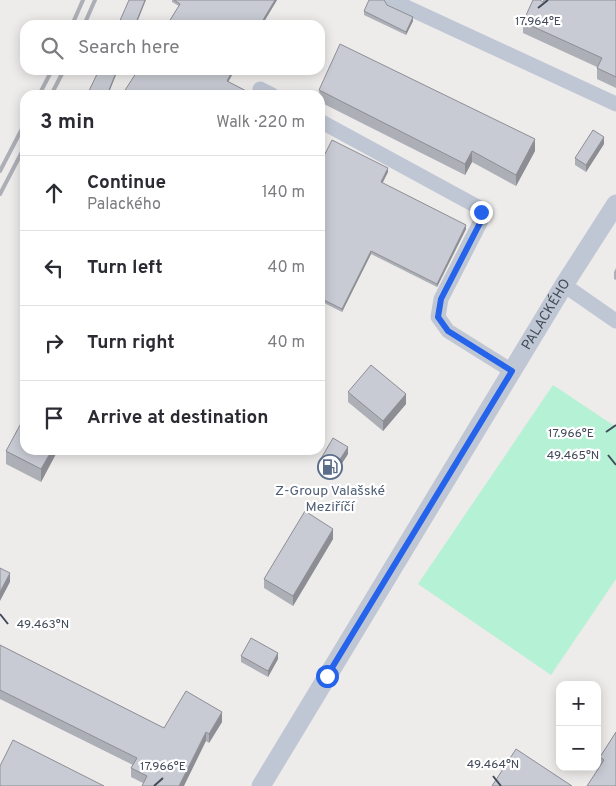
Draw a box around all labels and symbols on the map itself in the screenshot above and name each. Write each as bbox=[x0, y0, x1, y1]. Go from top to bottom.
text: 17.964°E bbox=[515, 14, 561, 30]
route end bbox=[470, 201, 493, 224]
street label: PALACKÉHO bbox=[518, 276, 574, 353]
text: 17.966°E bbox=[548, 426, 594, 442]
text: 49.465°N bbox=[547, 448, 599, 464]
fuel station icon: Z-Group Valašské Meziříčí bbox=[317, 454, 343, 480]
place label: Z-Group Valašské Meziříčí bbox=[275, 483, 385, 516]
text: 49.463°N bbox=[17, 617, 69, 633]
route start bbox=[316, 665, 339, 688]
text: 49.464°N bbox=[467, 757, 519, 773]
text: 17.966°E bbox=[140, 759, 186, 775]

